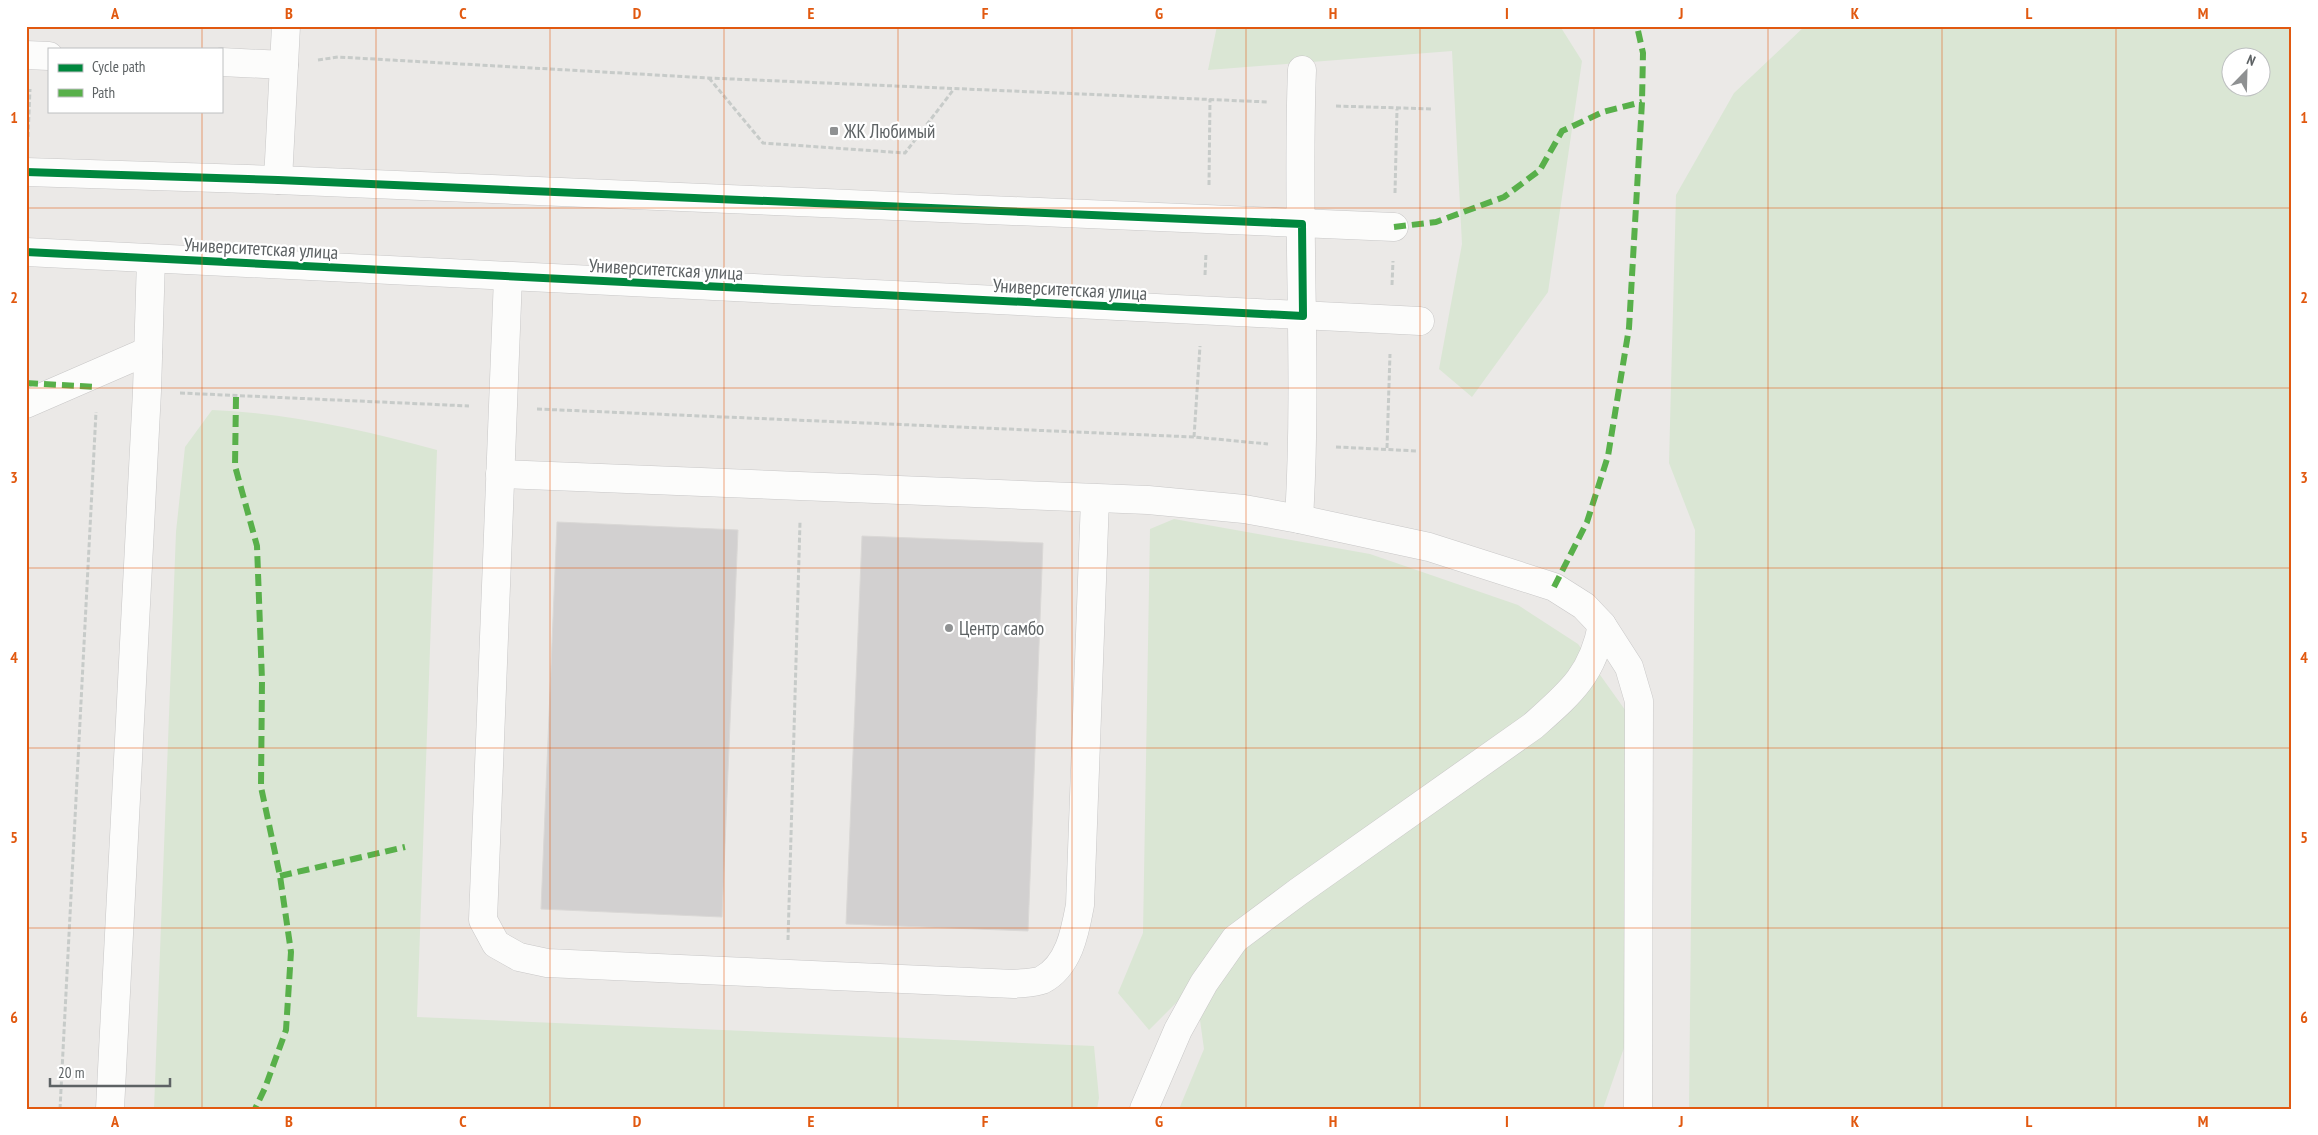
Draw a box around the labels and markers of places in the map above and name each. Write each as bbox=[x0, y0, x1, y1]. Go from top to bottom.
place label: ЖК Любимый bbox=[843, 119, 935, 143]
marker: ЖК Любимый bbox=[828, 125, 840, 137]
place label: Центр самбо bbox=[959, 616, 1044, 640]
marker: Центр самбо bbox=[943, 622, 955, 634]

